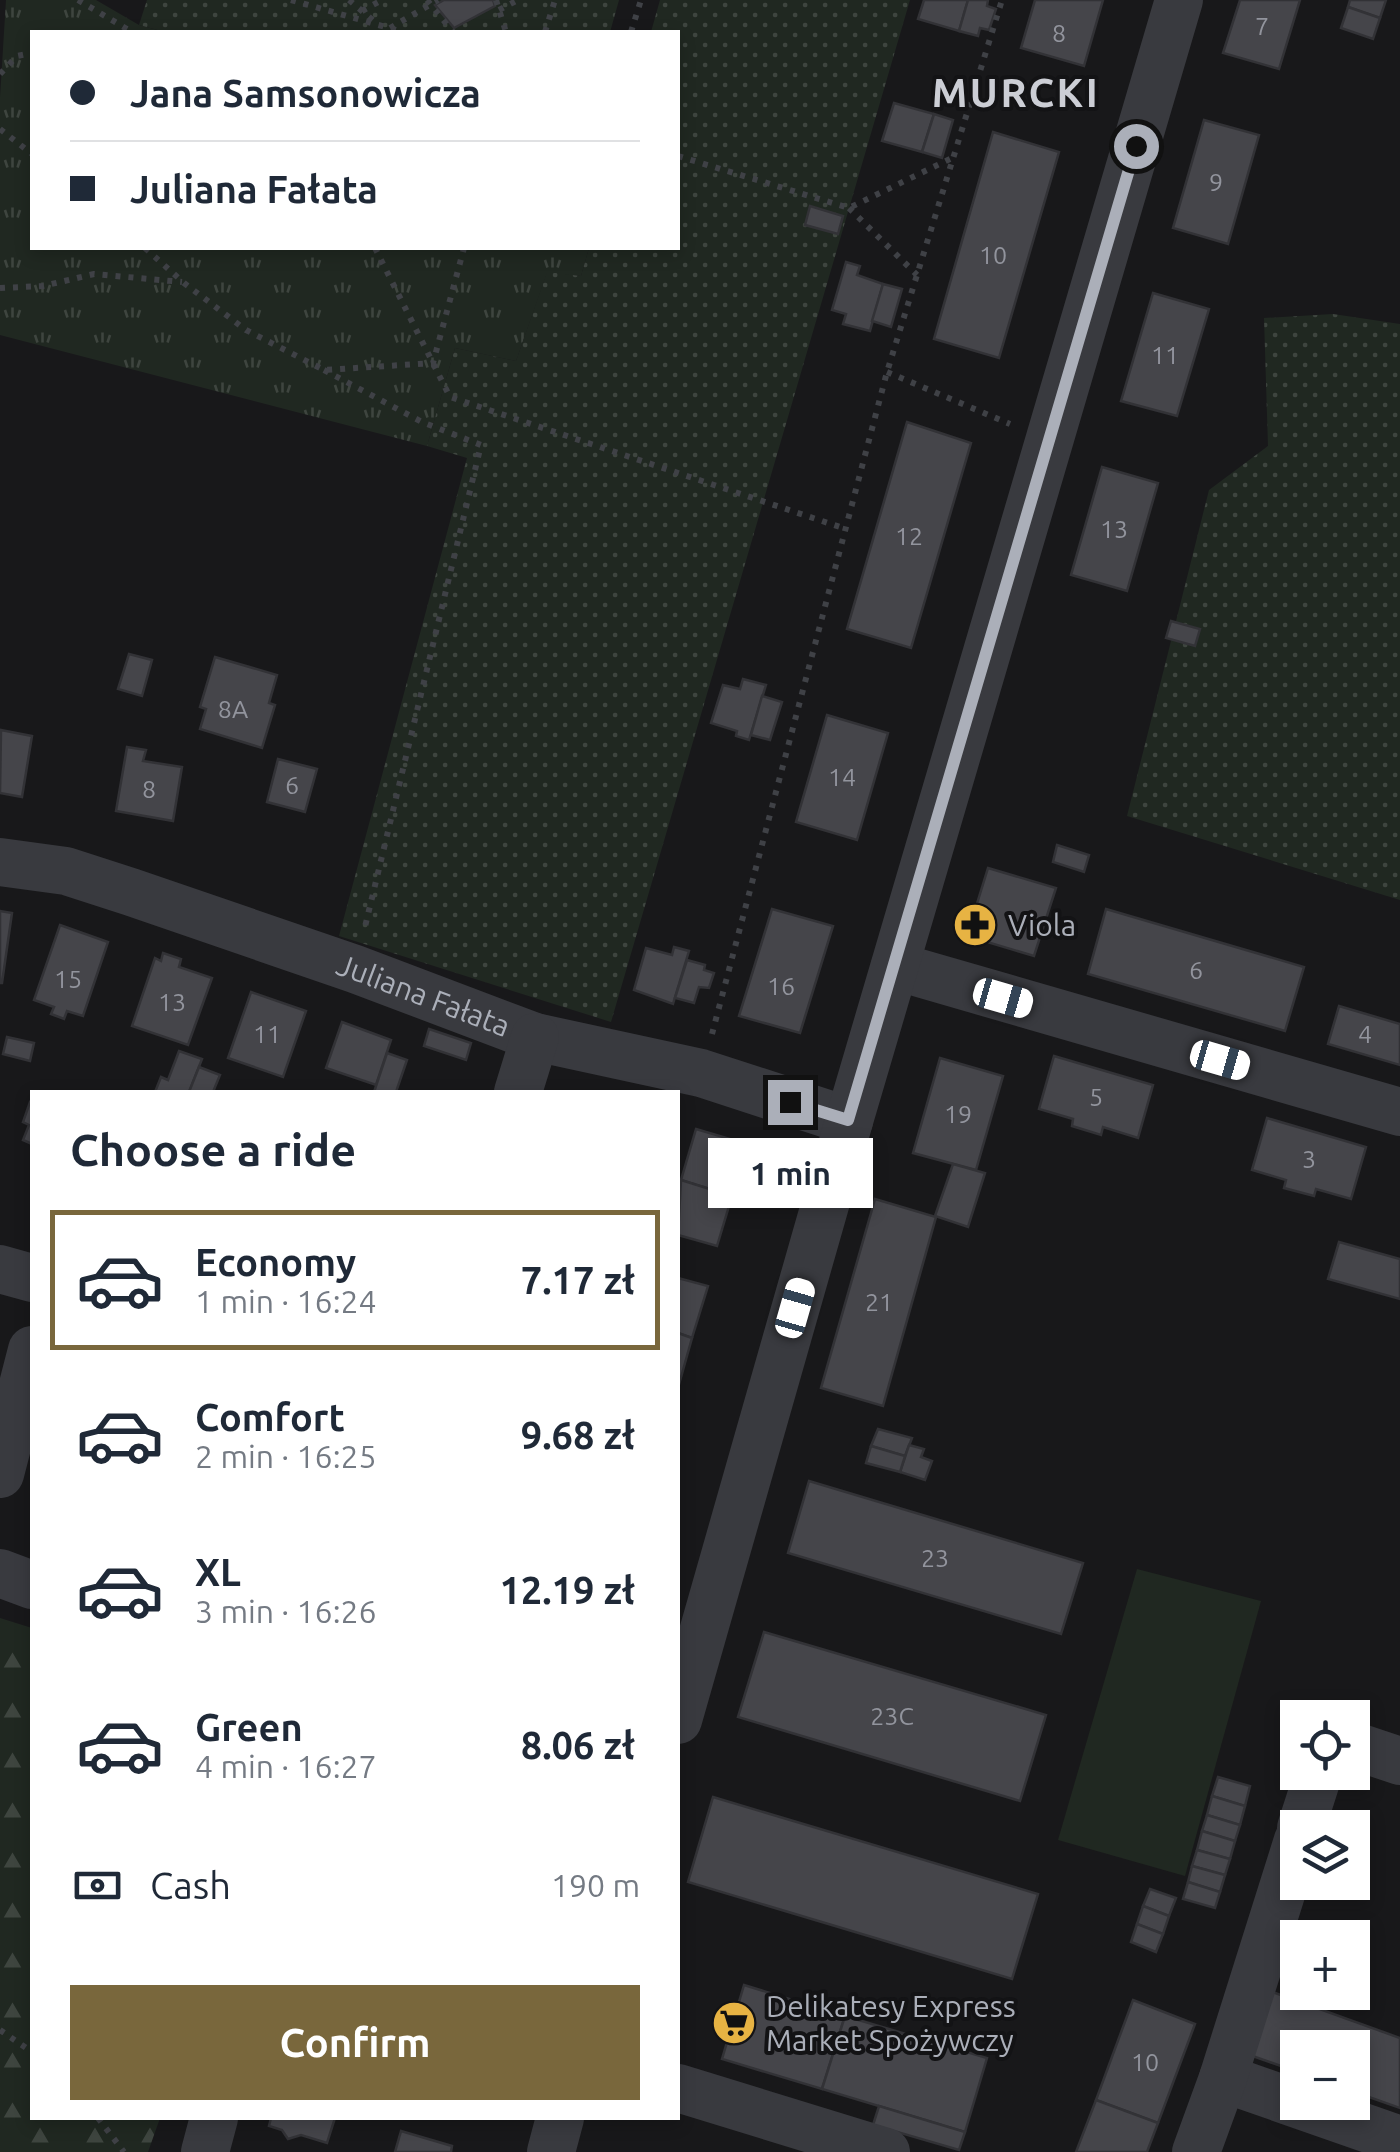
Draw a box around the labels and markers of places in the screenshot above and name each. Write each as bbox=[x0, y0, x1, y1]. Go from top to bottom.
pharmacy icon: Viola bbox=[952, 902, 998, 948]
place label: Viola bbox=[1008, 908, 1076, 942]
place label: Delikatesy Express Market Spożywczy bbox=[766, 1989, 1016, 2057]
supermarket icon: Delikatesy Express Market Spożywczy bbox=[711, 2000, 757, 2046]

